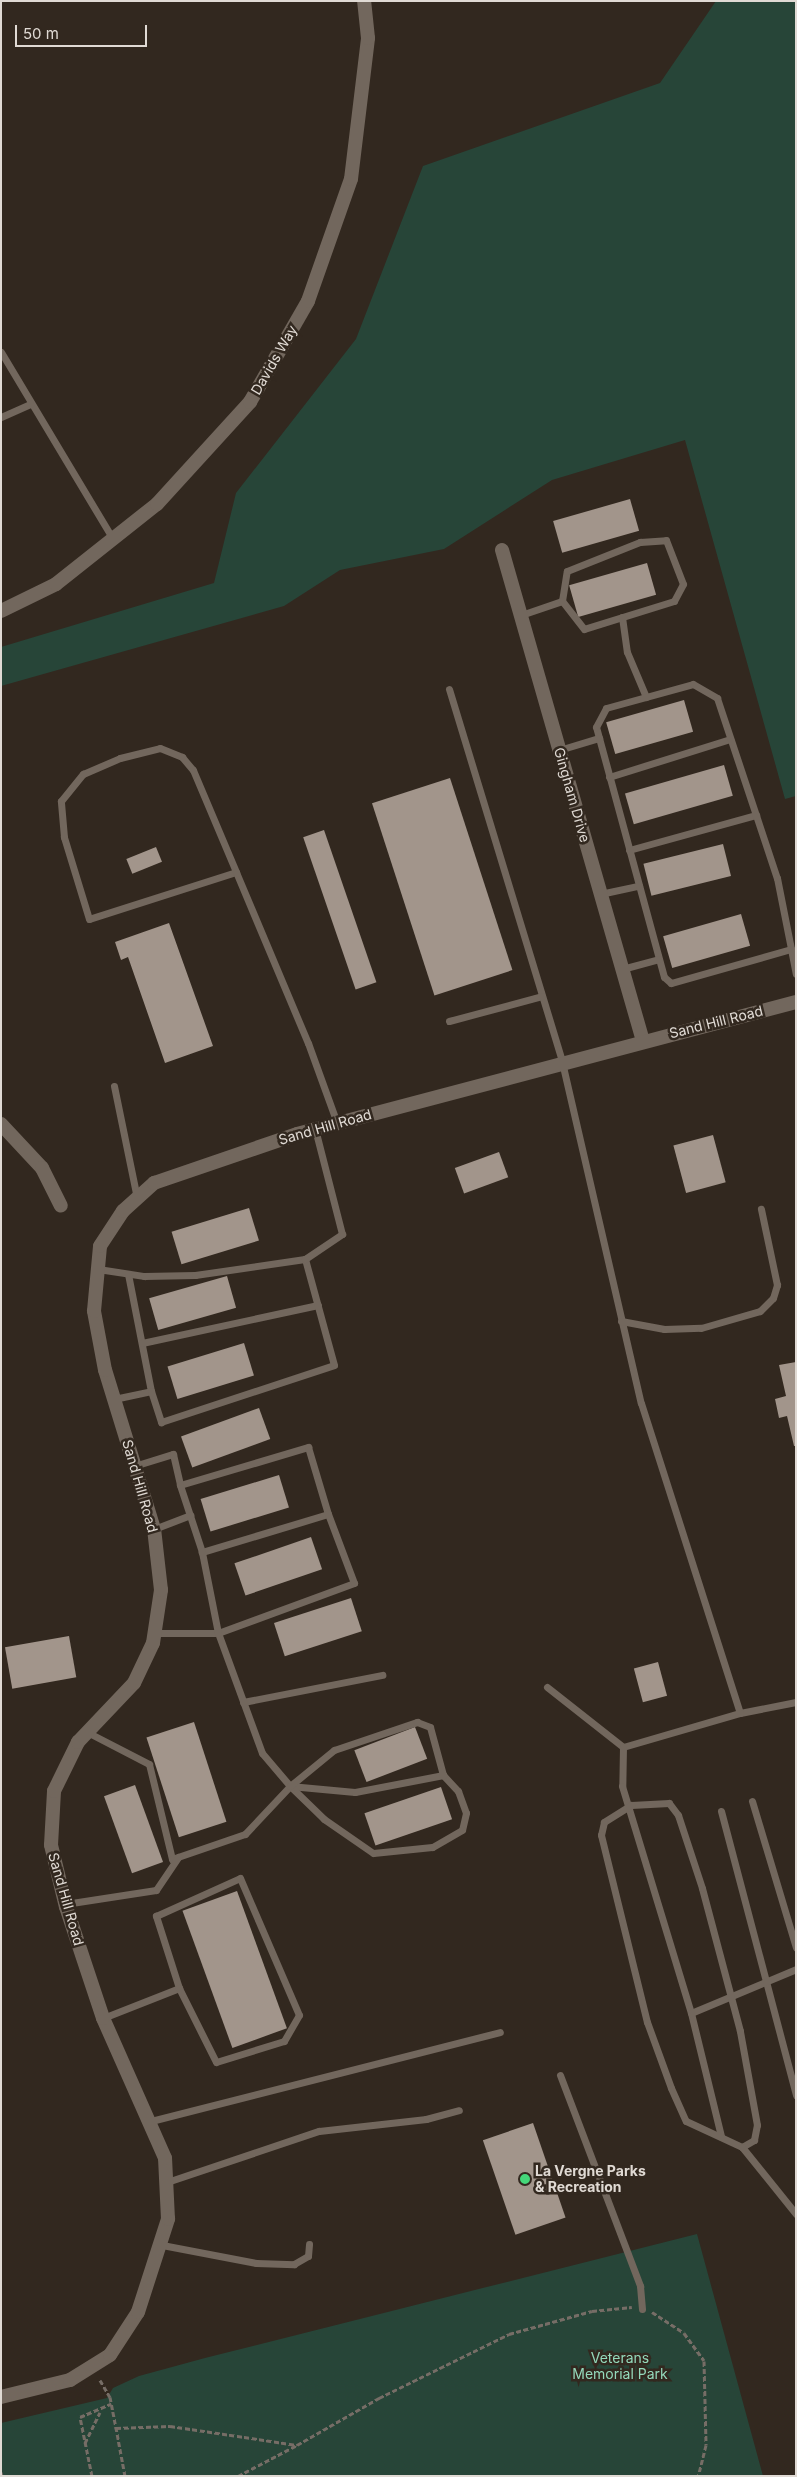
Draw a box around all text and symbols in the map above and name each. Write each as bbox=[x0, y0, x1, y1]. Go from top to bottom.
scale bar bbox=[18, 15, 150, 47]
text: 50 m bbox=[23, 24, 59, 43]
street label: Davids Way bbox=[247, 322, 301, 398]
street label: Gingham Drive bbox=[550, 746, 594, 844]
street label: Sand Hill Road bbox=[667, 1002, 765, 1042]
street label: Sand Hill Road bbox=[277, 1106, 373, 1148]
street label: Sand Hill Road bbox=[119, 1438, 161, 1534]
street label: Sand Hill Road bbox=[45, 1851, 87, 1947]
place label: La Vergne Parks & Recreation bbox=[535, 2163, 646, 2196]
marker: La Vergne Parks & Recreation bbox=[519, 2173, 531, 2185]
park label: Veterans Memorial Park bbox=[572, 2350, 668, 2382]

